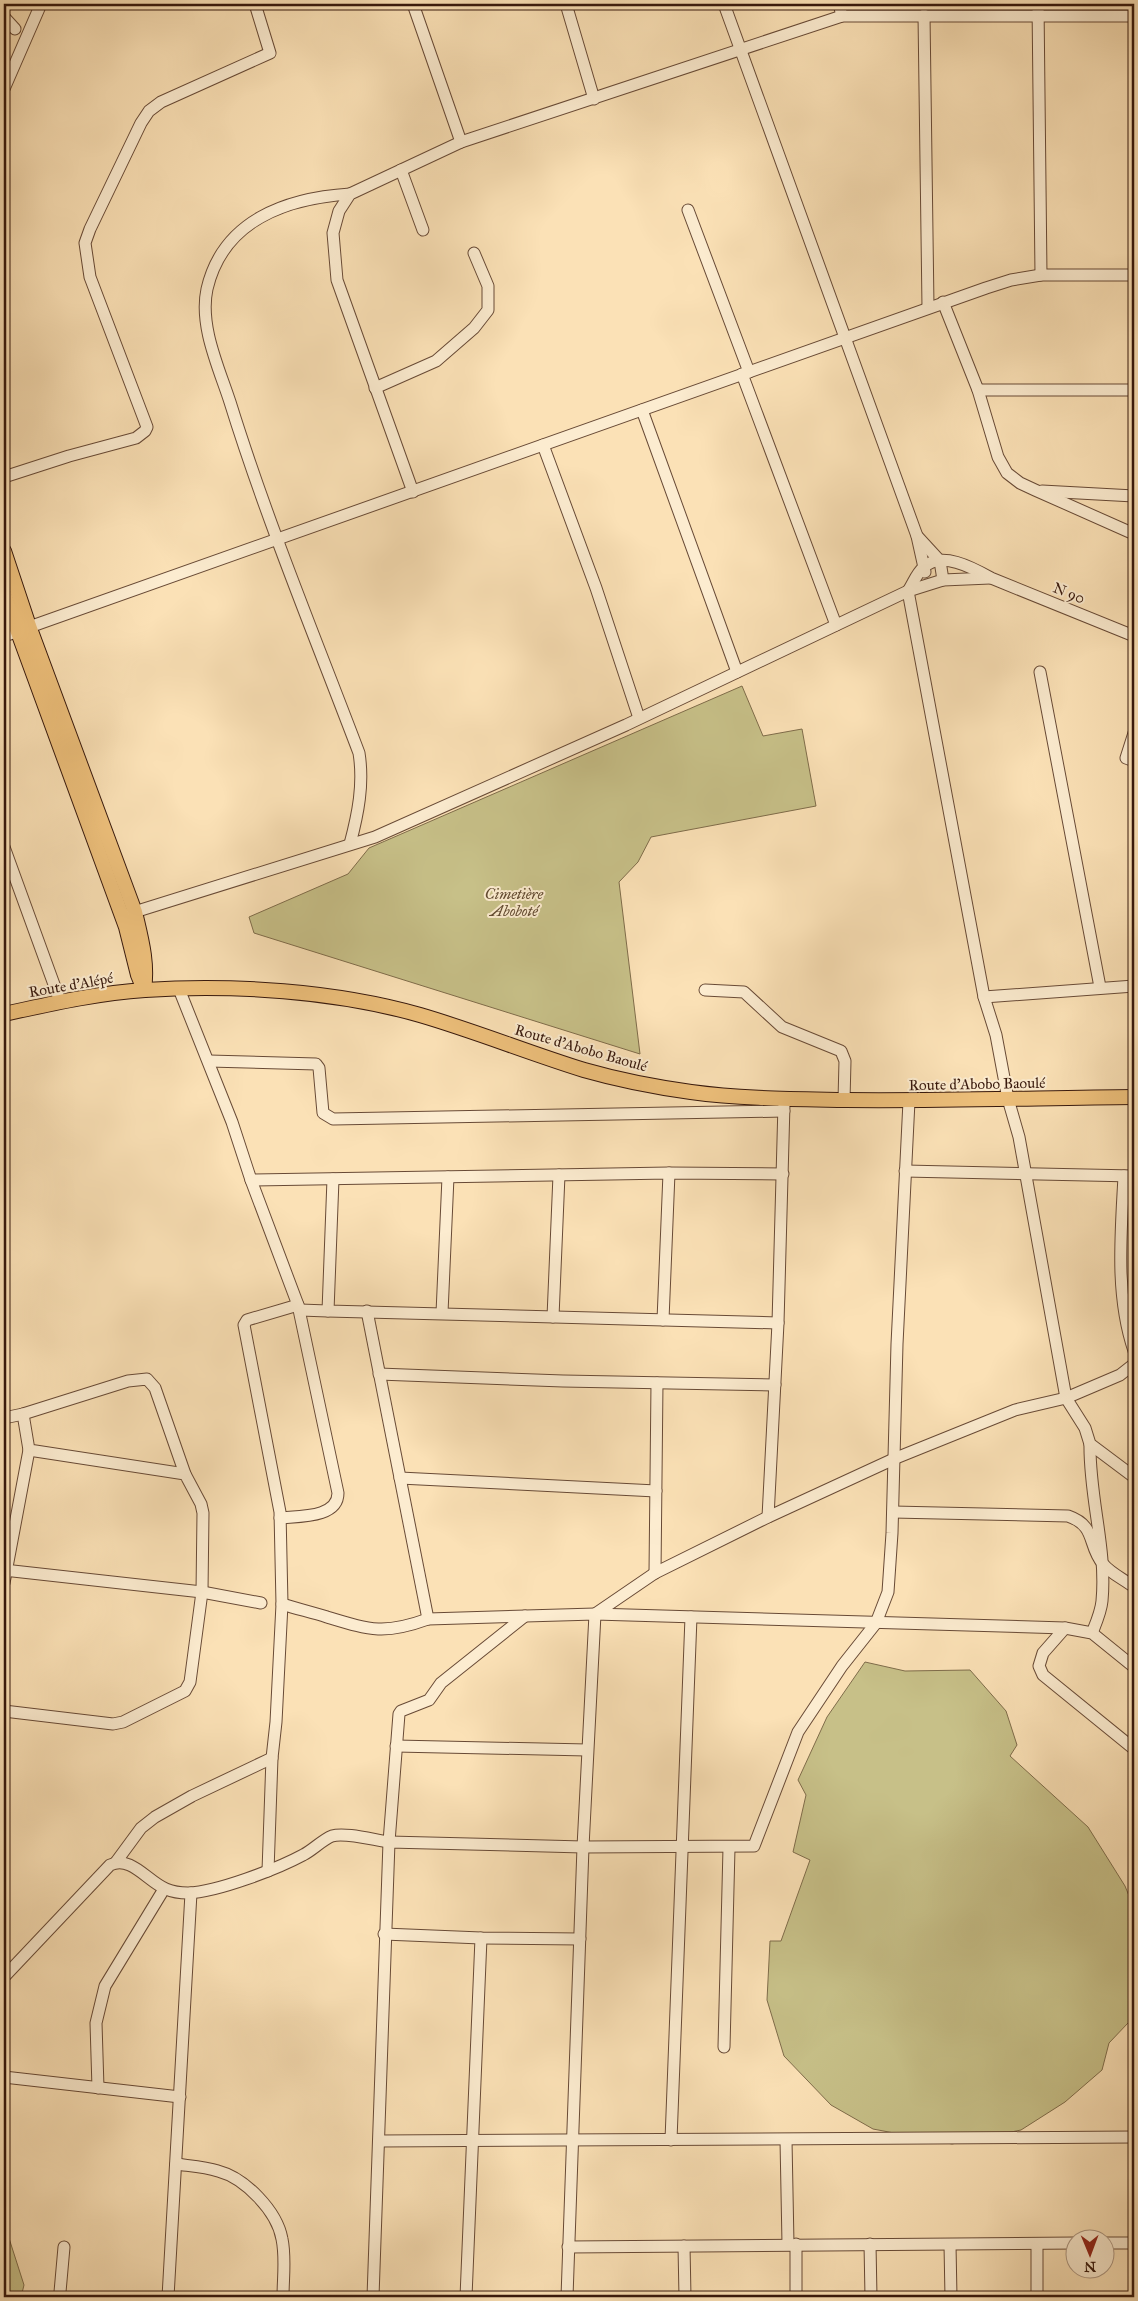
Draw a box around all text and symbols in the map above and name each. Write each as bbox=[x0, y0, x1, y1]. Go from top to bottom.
street label: N 90 bbox=[1050, 579, 1088, 607]
park label: Cimetière Aboboté bbox=[485, 885, 544, 920]
street label: Route d'Alépé bbox=[27, 969, 115, 1001]
street label: Route d'Abobo Baoulé bbox=[513, 1020, 650, 1076]
street label: Route d'Abobo Baoulé bbox=[908, 1074, 1046, 1094]
north arrow bbox=[1066, 2228, 1116, 2278]
text: N bbox=[1084, 2258, 1096, 2275]

